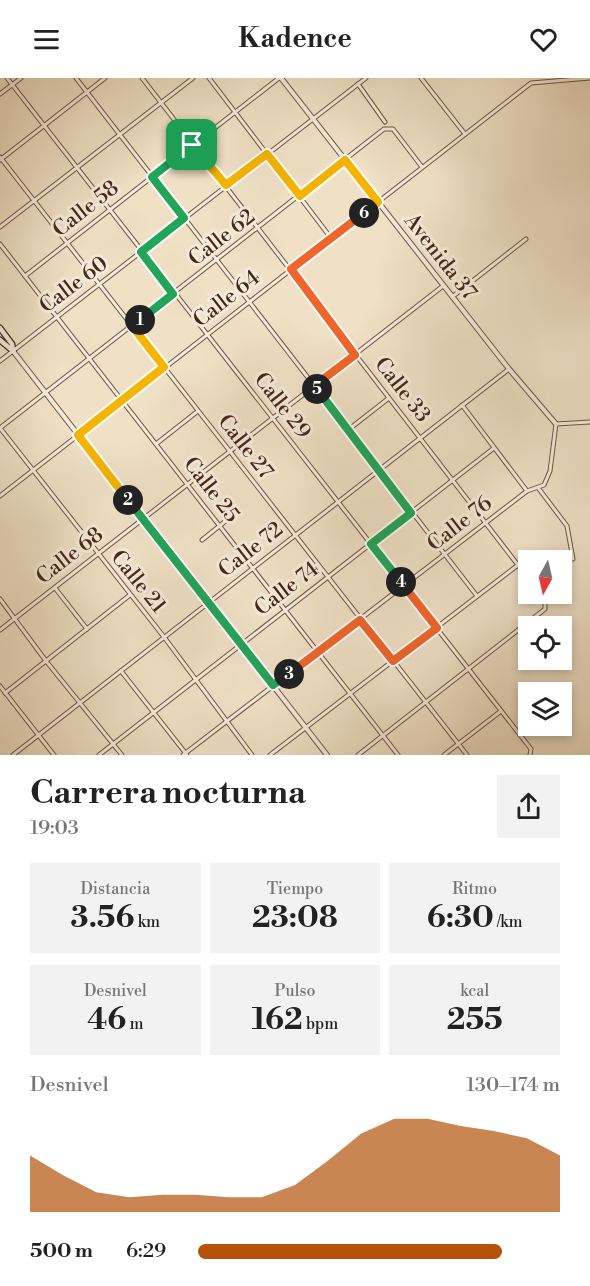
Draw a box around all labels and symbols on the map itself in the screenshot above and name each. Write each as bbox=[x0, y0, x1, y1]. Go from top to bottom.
pin bbox=[166, 119, 217, 170]
street label: Calle 58 bbox=[48, 175, 124, 243]
pin: 6 bbox=[349, 198, 379, 228]
street label: Calle 62 bbox=[184, 204, 260, 272]
street label: Avenida 37 bbox=[398, 208, 482, 306]
street label: Calle 60 bbox=[35, 251, 113, 319]
street label: Calle 64 bbox=[188, 265, 266, 333]
pin: 1 bbox=[125, 305, 155, 335]
street label: Calle 33 bbox=[368, 352, 436, 428]
street label: Calle 29 bbox=[248, 368, 316, 444]
pin: 5 bbox=[302, 374, 332, 404]
street label: Calle 27 bbox=[212, 409, 279, 485]
street label: Calle 25 bbox=[177, 452, 245, 528]
pin: 2 bbox=[113, 485, 143, 515]
street label: Calle 76 bbox=[422, 490, 498, 557]
street label: Calle 72 bbox=[214, 517, 288, 583]
street label: Calle 68 bbox=[31, 522, 109, 590]
street label: Calle 21 bbox=[105, 545, 171, 619]
north arrow bbox=[518, 550, 572, 604]
street label: Calle 74 bbox=[249, 556, 325, 622]
pin: 4 bbox=[386, 567, 416, 597]
pin: 3 bbox=[274, 659, 304, 689]

